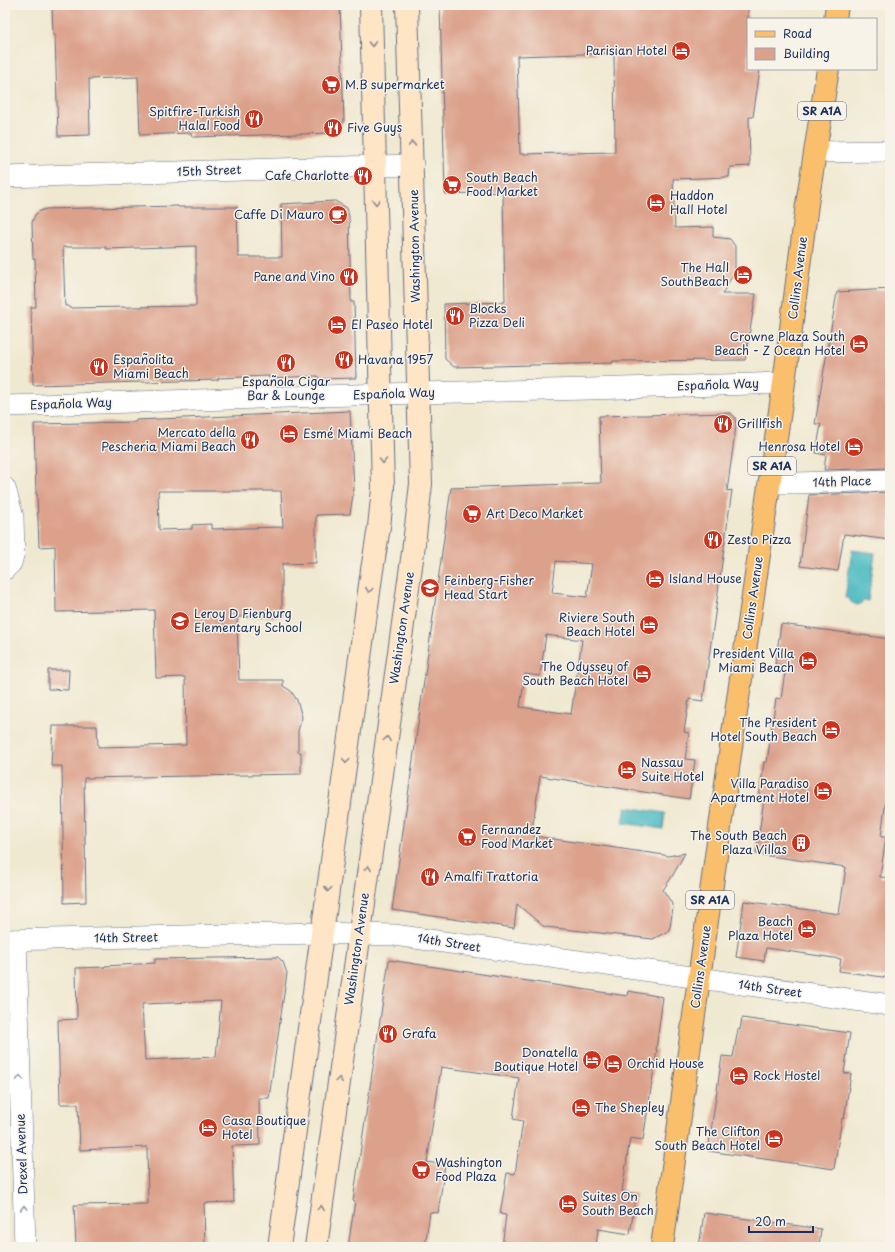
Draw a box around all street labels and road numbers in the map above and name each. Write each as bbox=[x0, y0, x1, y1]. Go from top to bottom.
road number: SR A1A bbox=[798, 102, 846, 120]
street label: 15th Street bbox=[176, 160, 242, 180]
street label: Washington Avenue bbox=[404, 189, 424, 303]
street label: Collins Avenue bbox=[783, 235, 811, 320]
street label: Española Way bbox=[677, 374, 759, 394]
street label: Española Way bbox=[353, 383, 435, 403]
street label: Española Way bbox=[30, 393, 112, 413]
road number: SR A1A bbox=[748, 457, 796, 475]
street label: 14th Place bbox=[812, 471, 872, 491]
street label: Collins Avenue bbox=[737, 555, 767, 641]
street label: Washington Avenue bbox=[384, 570, 418, 685]
street label: Washington Avenue bbox=[339, 891, 373, 1006]
road number: SR A1A bbox=[686, 891, 734, 909]
street label: Collins Avenue bbox=[685, 924, 715, 1010]
street label: 14th Street bbox=[94, 927, 158, 947]
street label: 14th Street bbox=[416, 928, 482, 956]
street label: 14th Street bbox=[737, 975, 803, 1001]
street label: Drexel Avenue bbox=[11, 1113, 31, 1195]

